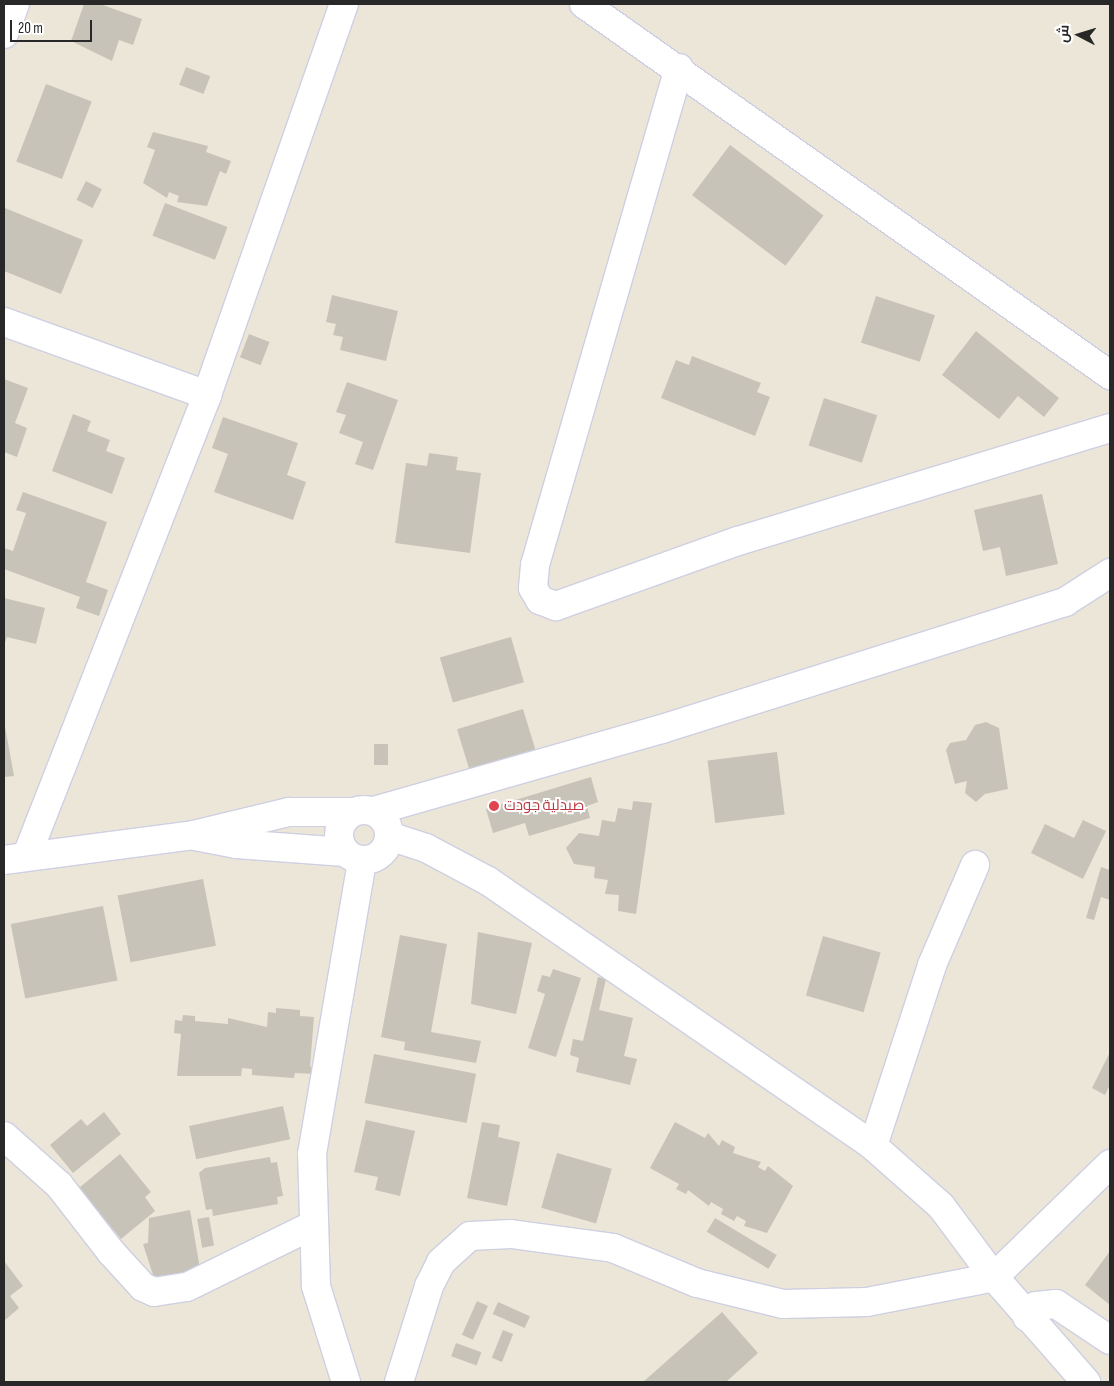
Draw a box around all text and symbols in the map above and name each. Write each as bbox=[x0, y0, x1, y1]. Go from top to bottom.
scale bar bbox=[12, 10, 95, 42]
north arrow bbox=[1054, 10, 1104, 60]
text: 20 m bbox=[18, 19, 43, 38]
text: ش bbox=[1054, 24, 1073, 43]
place label: صيدلية جودت bbox=[504, 797, 584, 815]
marker: صيدلية جودت bbox=[488, 800, 500, 812]

